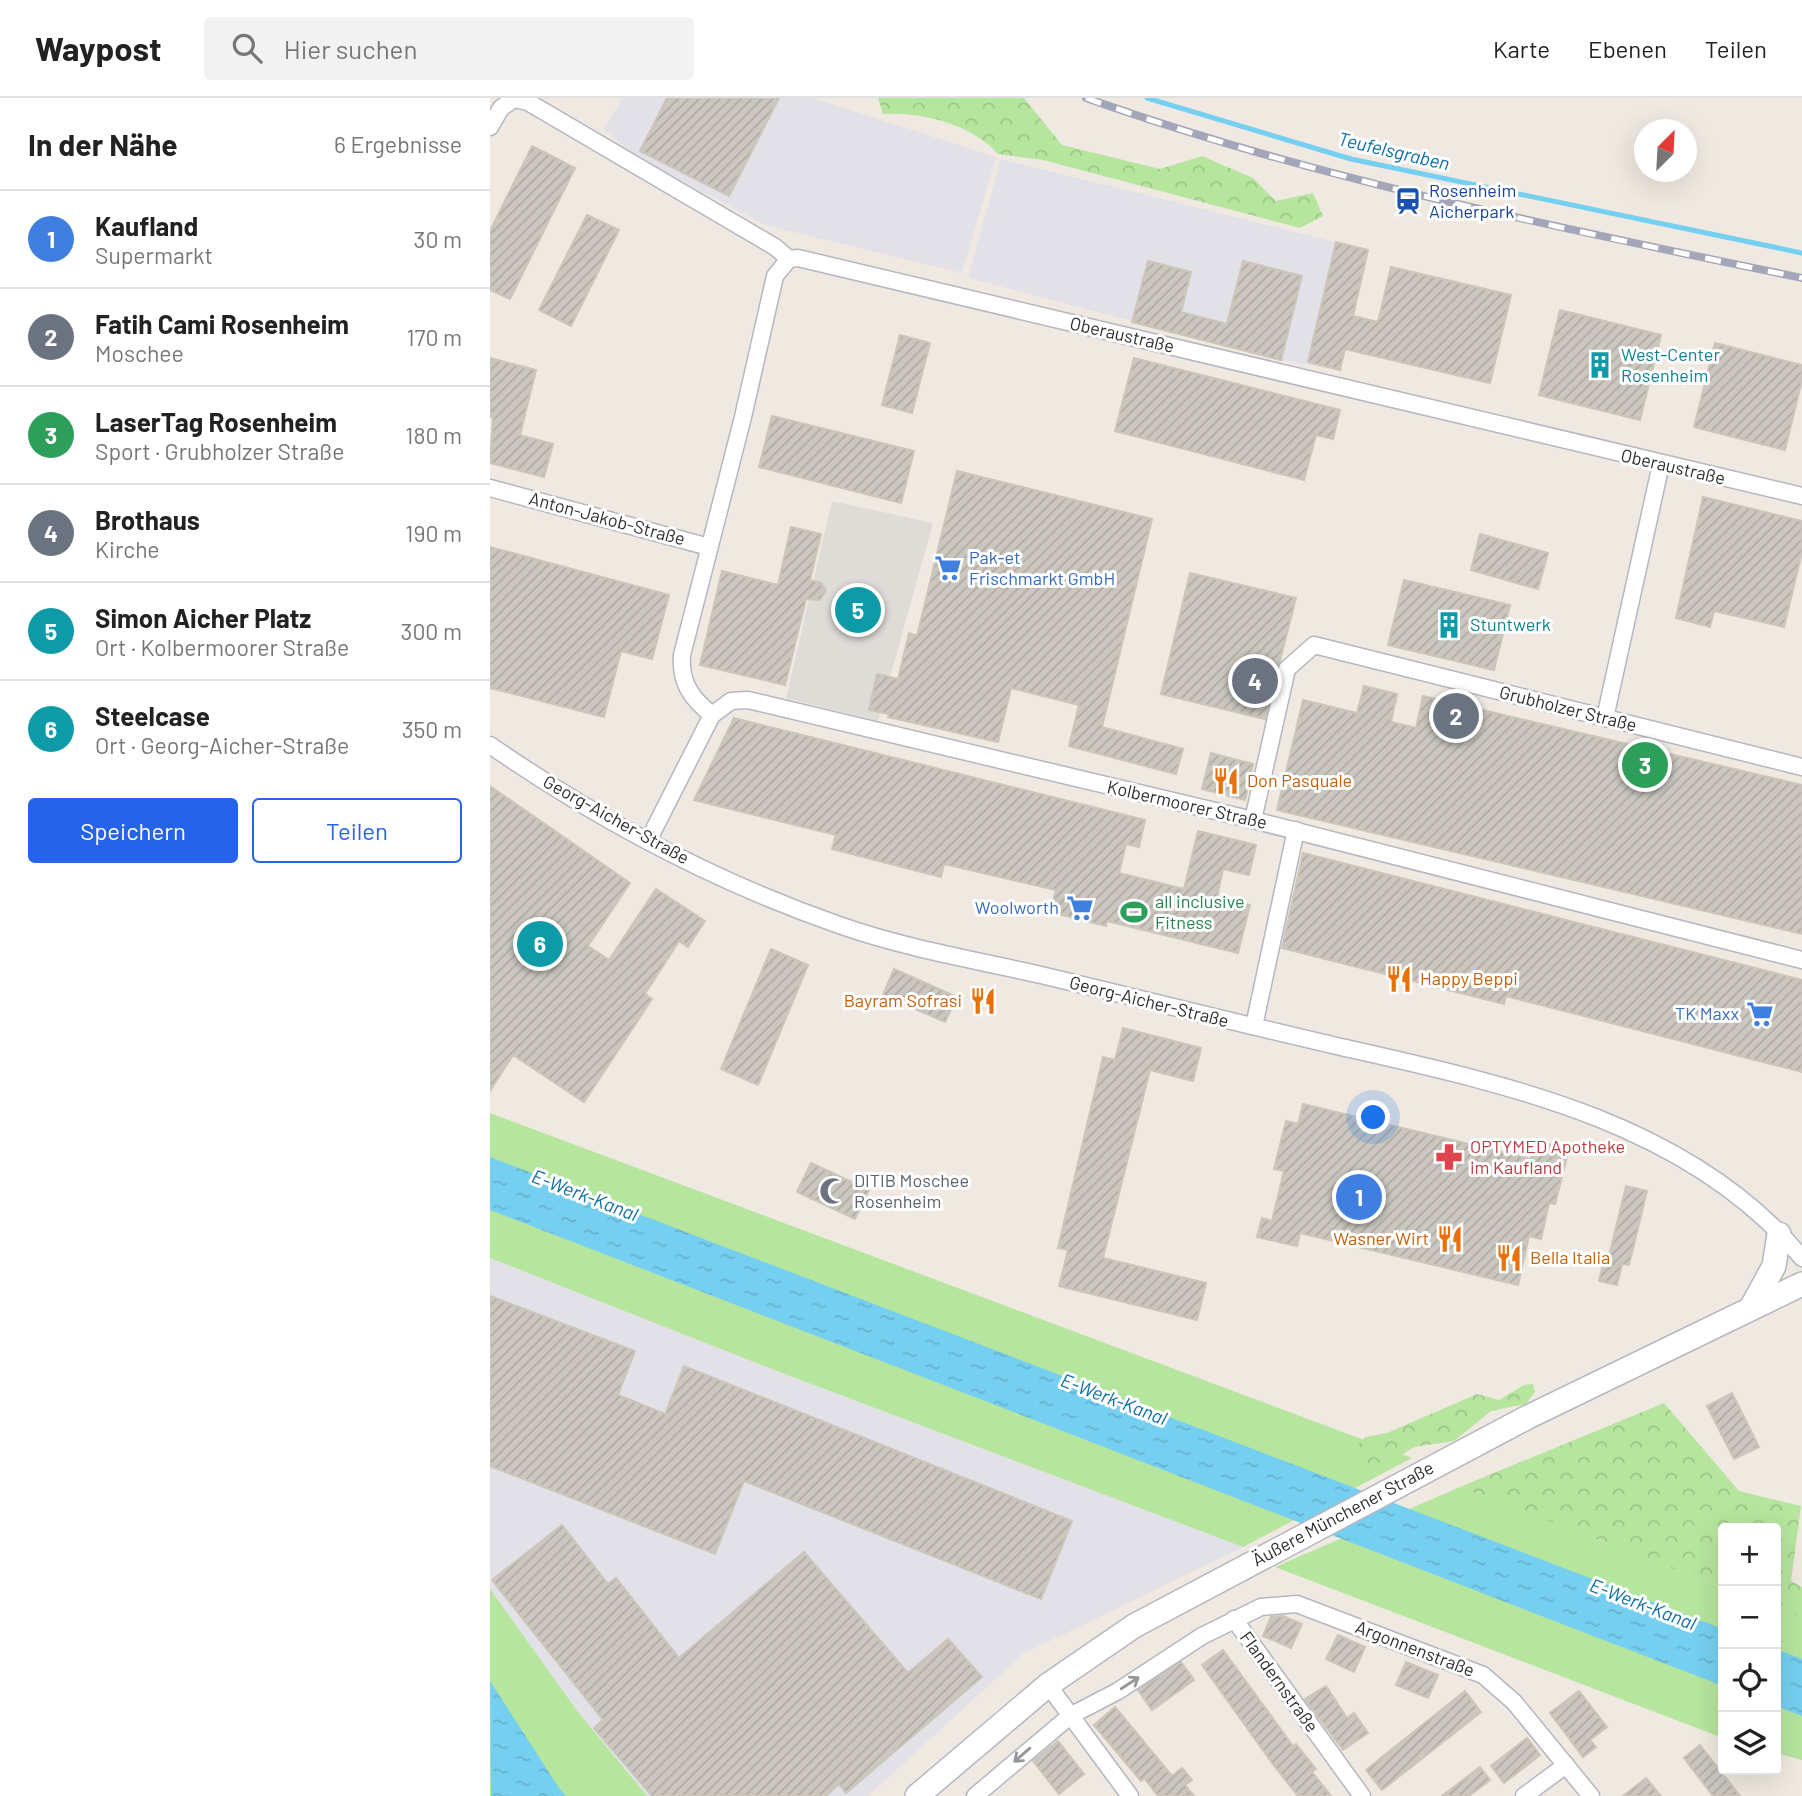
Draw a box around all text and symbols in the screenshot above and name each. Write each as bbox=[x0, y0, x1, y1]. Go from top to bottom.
search box bbox=[204, 17, 694, 80]
text: Waypost bbox=[35, 28, 162, 68]
icon: search bbox=[228, 29, 266, 67]
text: Hier suchen bbox=[284, 33, 417, 64]
text: Karte bbox=[1493, 34, 1550, 63]
text: Ebenen bbox=[1588, 34, 1667, 63]
text: Teilen bbox=[1705, 34, 1767, 63]
north arrow bbox=[1634, 119, 1697, 182]
text: In der Nähe bbox=[28, 126, 178, 162]
water label: Teufelsgraben bbox=[1336, 127, 1452, 175]
text: 6 Ergebnisse bbox=[334, 130, 462, 158]
place label: Rosenheim Aicherpark bbox=[1429, 179, 1516, 222]
station icon: Rosenheim Aicherpark bbox=[1393, 186, 1423, 216]
text: Kaufland bbox=[95, 210, 198, 241]
text: 1 bbox=[47, 225, 55, 253]
text: 30 m bbox=[414, 225, 462, 253]
text: Supermarkt bbox=[95, 241, 213, 269]
text: Fatih Cami Rosenheim bbox=[95, 308, 349, 339]
street label: Oberaustraße bbox=[1068, 311, 1177, 357]
text: 2 bbox=[45, 323, 57, 351]
text: 170 m bbox=[406, 323, 462, 351]
text: Moschee bbox=[95, 339, 184, 367]
place label: West-Center Rosenheim bbox=[1621, 343, 1720, 386]
building icon: West-Center Rosenheim bbox=[1585, 350, 1615, 380]
text: LaserTag Rosenheim bbox=[95, 406, 337, 437]
text: 3 bbox=[45, 421, 57, 449]
text: 180 m bbox=[405, 421, 462, 449]
text: Sport · Grubholzer Straße bbox=[95, 437, 344, 465]
street label: Oberaustraße bbox=[1619, 443, 1728, 489]
street label: Anton-Jakob-Straße bbox=[527, 487, 688, 549]
text: Brothaus bbox=[95, 504, 200, 535]
text: 4 bbox=[44, 519, 58, 547]
text: 190 m bbox=[405, 519, 462, 547]
text: Kirche bbox=[95, 535, 160, 563]
place label: Pak-et Frischmarkt GmbH bbox=[969, 546, 1115, 589]
supermarket icon: Pak-et Frischmarkt GmbH bbox=[933, 553, 963, 583]
pin: 5 bbox=[835, 584, 881, 636]
text: Simon Aicher Platz bbox=[95, 602, 311, 633]
building icon: Stuntwerk bbox=[1434, 610, 1464, 640]
place label: Stuntwerk bbox=[1470, 613, 1551, 635]
text: 5 bbox=[45, 617, 57, 645]
text: 300 m bbox=[401, 617, 462, 645]
text: Ort · Kolbermoorer Straße bbox=[95, 633, 349, 661]
pin: 4 bbox=[1232, 655, 1278, 707]
street label: Grubholzer Straße bbox=[1497, 680, 1639, 736]
pin: 2 bbox=[1433, 690, 1479, 742]
text: Steelcase bbox=[95, 700, 210, 731]
text: 6 bbox=[45, 715, 57, 743]
text: 350 m bbox=[402, 715, 462, 743]
text: Ort · Georg-Aicher-Straße bbox=[95, 731, 349, 759]
pin: 3 bbox=[1622, 739, 1668, 791]
restaurant icon: Don Pasquale bbox=[1211, 766, 1241, 796]
place label: Don Pasquale bbox=[1247, 769, 1352, 791]
street label: Georg-Aicher-Straße bbox=[540, 770, 693, 868]
street label: Kolbermoorer Straße bbox=[1105, 775, 1269, 833]
button: Speichern bbox=[28, 798, 238, 863]
button: Teilen bbox=[252, 798, 462, 863]
place label: all inclusive Fitness bbox=[1155, 890, 1244, 933]
supermarket icon: Woolworth bbox=[1065, 893, 1095, 923]
place label: Woolworth bbox=[975, 896, 1059, 918]
sports icon: all inclusive Fitness bbox=[1119, 897, 1149, 927]
pin: 6 bbox=[517, 918, 563, 970]
restaurant icon: Happy Beppi bbox=[1384, 964, 1414, 994]
place label: Happy Beppi bbox=[1420, 967, 1518, 989]
street label: Georg-Aicher-Straße bbox=[1067, 971, 1231, 1031]
restaurant icon: Bayram Sofrasi bbox=[968, 986, 998, 1016]
place label: Bayram Sofrasi bbox=[844, 989, 962, 1011]
supermarket icon: TK Maxx bbox=[1745, 999, 1775, 1029]
place label: TK Maxx bbox=[1675, 1002, 1739, 1024]
your location bbox=[1356, 1100, 1390, 1134]
place label: OPTYMED Apotheke im Kaufland bbox=[1470, 1135, 1625, 1178]
pharmacy icon: OPTYMED Apotheke im Kaufland bbox=[1434, 1142, 1464, 1172]
water label: E-Werk-Kanal bbox=[529, 1164, 642, 1226]
place label: DITIB Moschee Rosenheim bbox=[854, 1169, 969, 1212]
pin: 1 bbox=[1336, 1171, 1382, 1223]
mosque icon: DITIB Moschee Rosenheim bbox=[818, 1176, 848, 1206]
restaurant icon: Wasner Wirt bbox=[1435, 1224, 1465, 1254]
place label: Wasner Wirt bbox=[1333, 1227, 1429, 1249]
restaurant icon: Bella Italia bbox=[1494, 1243, 1524, 1273]
place label: Bella Italia bbox=[1530, 1246, 1610, 1268]
water label: E-Werk-Kanal bbox=[1058, 1368, 1171, 1430]
street label: Äußere Münchener Straße bbox=[1248, 1456, 1437, 1570]
map controls bbox=[1718, 1523, 1781, 1775]
button: + bbox=[1718, 1523, 1781, 1586]
water label: E-Werk-Kanal bbox=[1587, 1573, 1700, 1635]
button: − bbox=[1718, 1586, 1781, 1649]
street label: Argonnenstraße bbox=[1353, 1615, 1478, 1681]
street label: Flandernstraße bbox=[1236, 1627, 1324, 1736]
button: locate bbox=[1718, 1649, 1781, 1712]
one-way arrow bbox=[1120, 1676, 1139, 1690]
button: layers bbox=[1718, 1712, 1781, 1775]
one-way arrow bbox=[1014, 1747, 1032, 1763]

